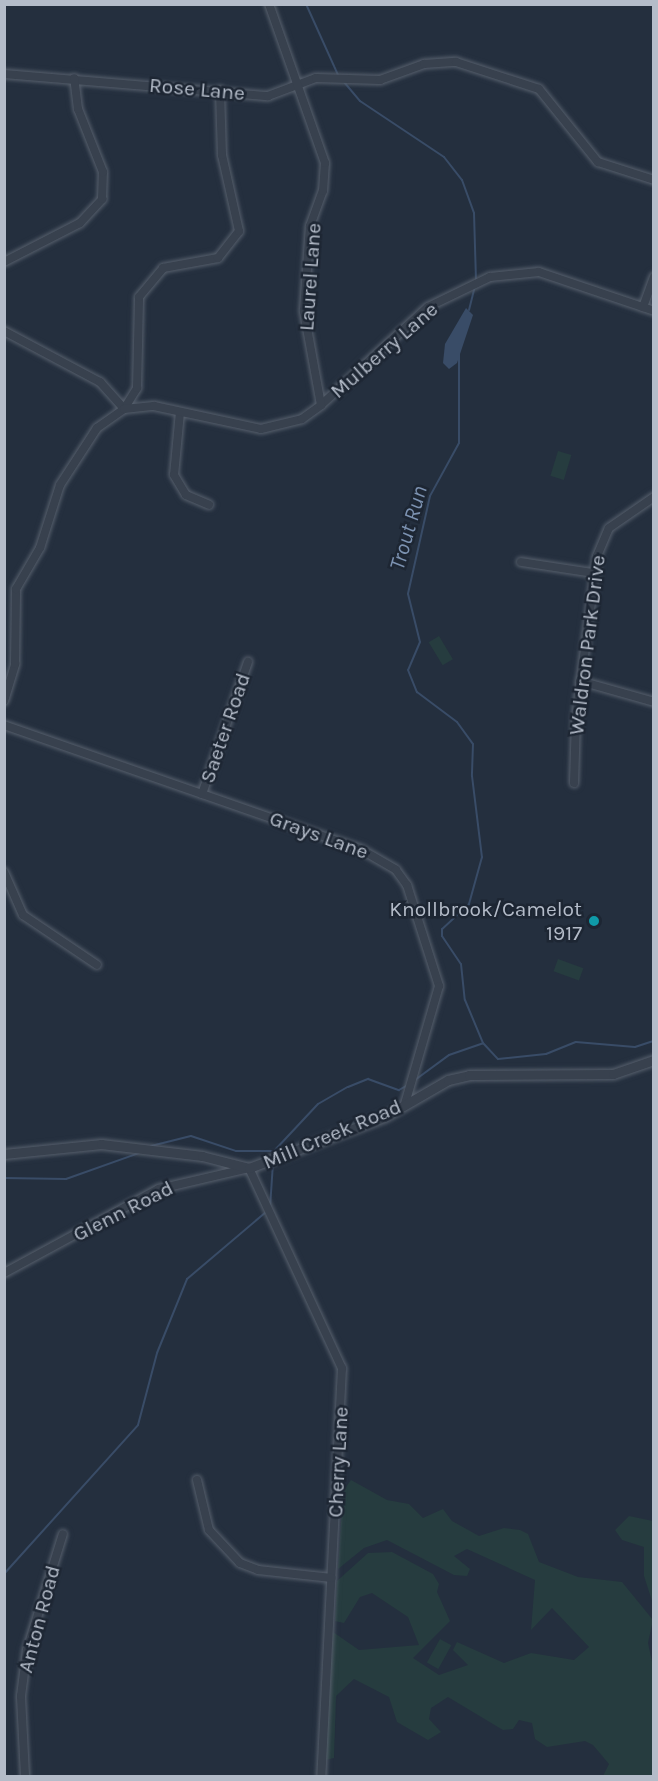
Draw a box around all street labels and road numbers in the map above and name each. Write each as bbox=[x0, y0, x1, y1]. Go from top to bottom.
street label: Rose Lane bbox=[148, 72, 246, 106]
street label: Laurel Lane bbox=[294, 222, 326, 332]
street label: Mulberry Lane bbox=[325, 296, 443, 404]
street label: Waldron Park Drive bbox=[563, 553, 611, 737]
street label: Saeter Road bbox=[194, 670, 256, 786]
street label: Grays Lane bbox=[266, 805, 372, 865]
street label: Mill Creek Road bbox=[259, 1093, 405, 1175]
street label: Glenn Road bbox=[69, 1175, 177, 1247]
street label: Cherry Lane bbox=[323, 1406, 353, 1518]
street label: Anton Road bbox=[13, 1563, 65, 1675]

